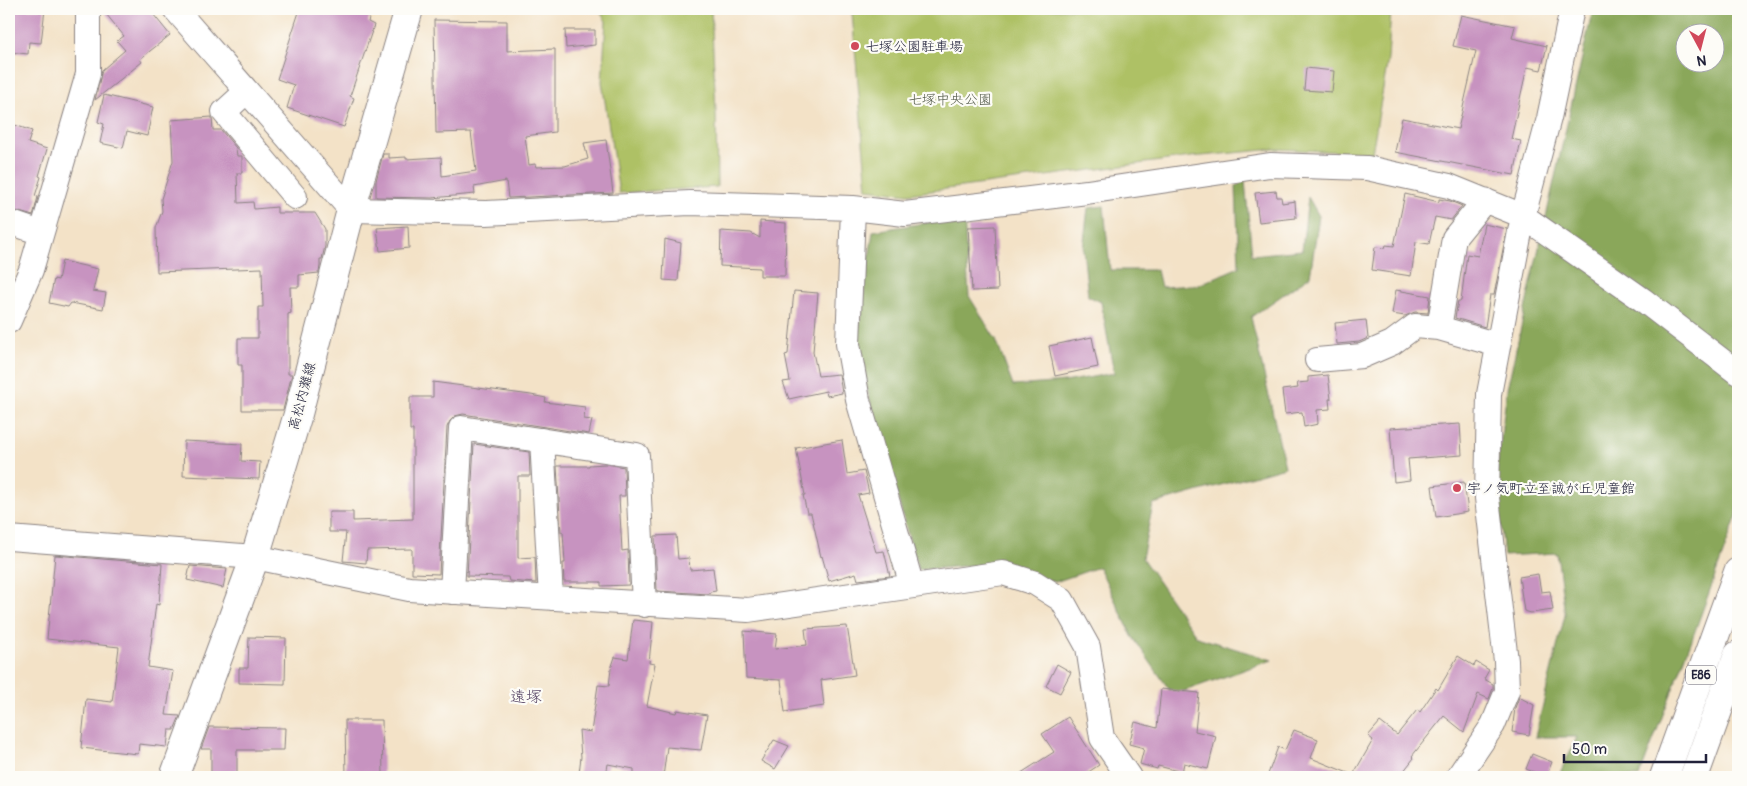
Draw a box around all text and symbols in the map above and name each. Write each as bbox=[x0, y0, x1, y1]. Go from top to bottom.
north arrow bbox=[1674, 22, 1724, 72]
place label: 七塚公園駐車場 bbox=[865, 38, 963, 55]
marker: 七塚公園駐車場 bbox=[849, 40, 861, 52]
text: N bbox=[1696, 51, 1707, 69]
park label: 七塚中央公園 bbox=[908, 91, 992, 108]
street label: 高松内灘線 bbox=[285, 360, 319, 432]
place label: 宇ノ気町立至誠が丘児童館 bbox=[1467, 480, 1635, 497]
marker: 宇ノ気町立至誠が丘児童館 bbox=[1451, 482, 1463, 494]
road number: E86 bbox=[1686, 666, 1716, 684]
district label: 遠塚 bbox=[510, 687, 542, 707]
scale bar bbox=[1564, 731, 1707, 763]
text: 50 m bbox=[1572, 740, 1607, 759]

